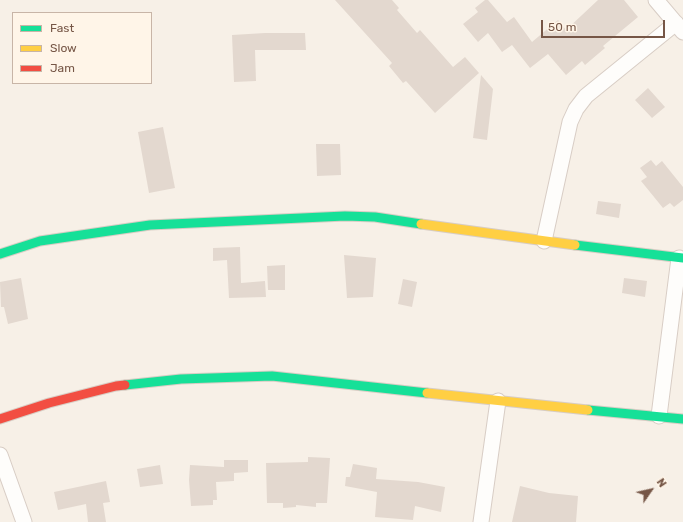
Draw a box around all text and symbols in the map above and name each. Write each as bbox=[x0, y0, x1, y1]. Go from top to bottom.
legend bbox=[12, 12, 152, 84]
scale bar bbox=[543, 12, 667, 38]
text: 50 m bbox=[548, 20, 576, 34]
text: Fast bbox=[50, 21, 74, 35]
text: Slow bbox=[50, 41, 77, 55]
text: Jam bbox=[50, 61, 75, 75]
north arrow bbox=[631, 470, 671, 510]
text: N bbox=[654, 476, 669, 490]

